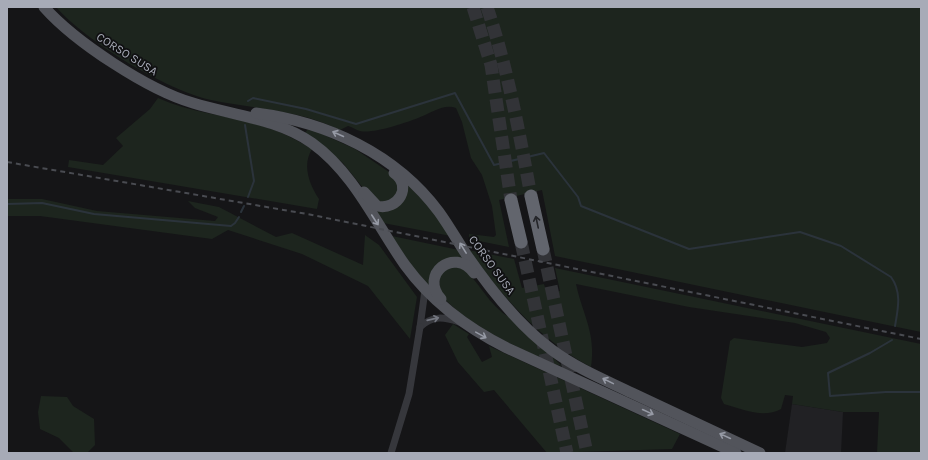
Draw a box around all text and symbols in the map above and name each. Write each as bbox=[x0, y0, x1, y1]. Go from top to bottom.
street label: CORSO SUSA bbox=[94, 30, 160, 78]
one-way arrow bbox=[333, 130, 345, 137]
one-way arrow bbox=[371, 214, 379, 225]
one-way arrow bbox=[533, 216, 541, 229]
street label: CORSO SUSA bbox=[466, 233, 518, 297]
one-way arrow bbox=[458, 242, 466, 254]
one-way arrow bbox=[427, 315, 440, 323]
one-way arrow bbox=[475, 331, 487, 339]
one-way arrow bbox=[602, 377, 614, 384]
one-way arrow bbox=[641, 409, 653, 416]
one-way arrow bbox=[719, 432, 731, 439]

